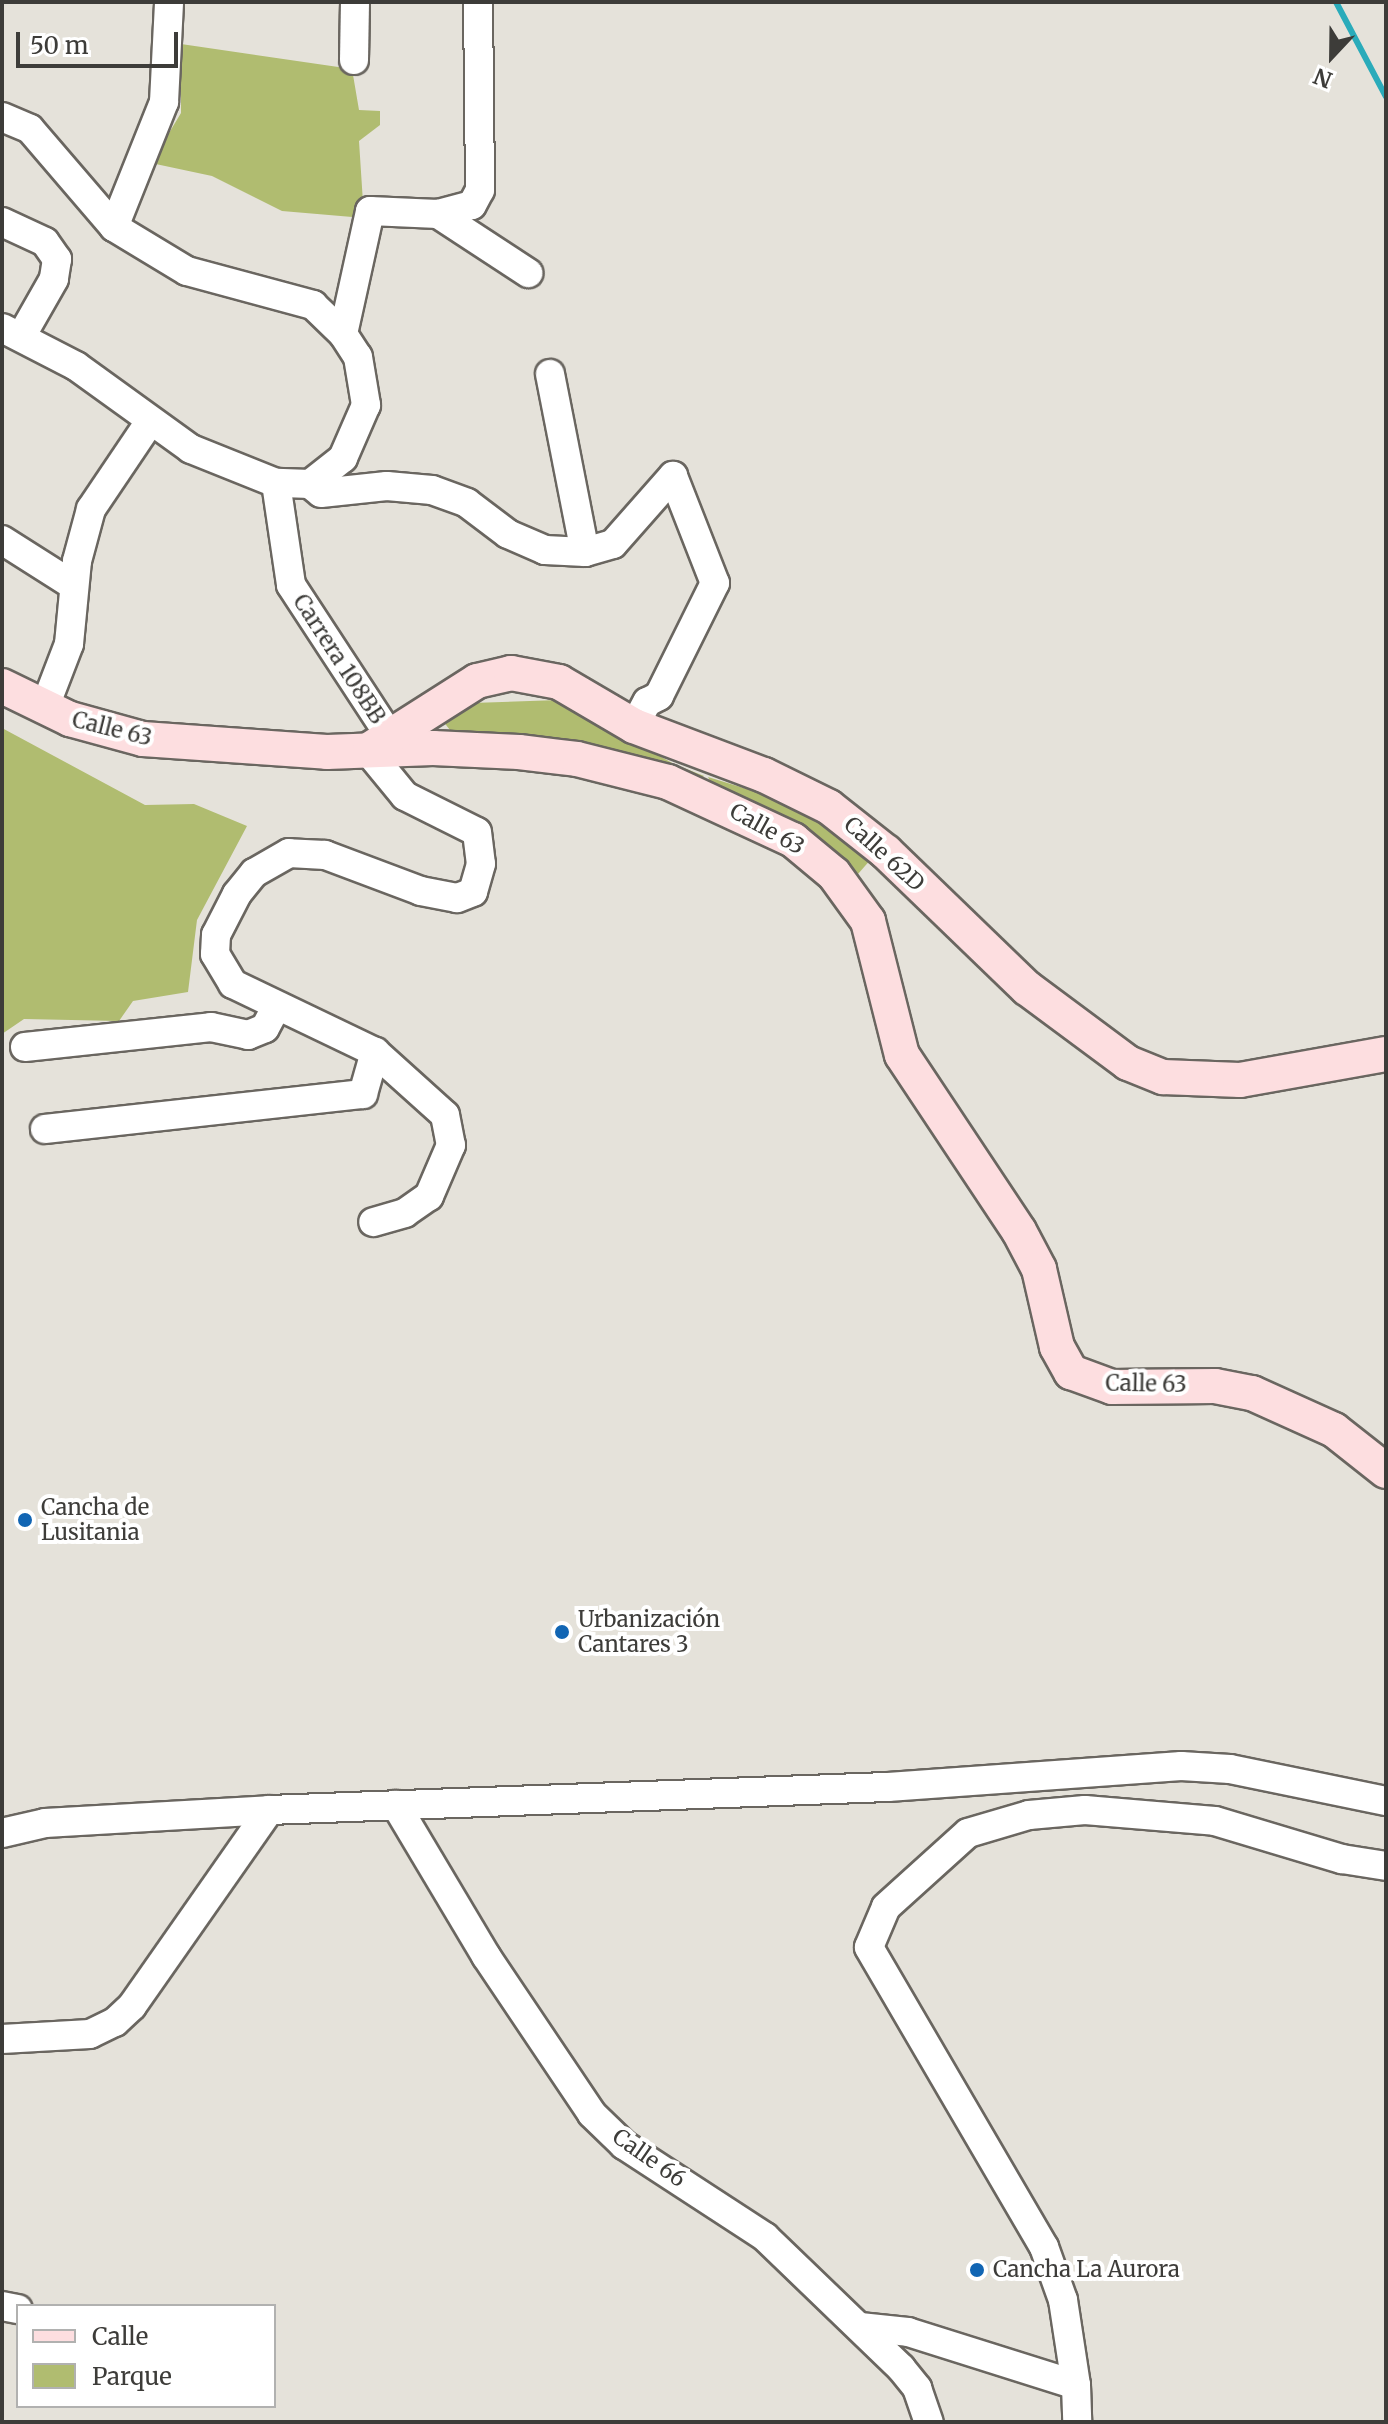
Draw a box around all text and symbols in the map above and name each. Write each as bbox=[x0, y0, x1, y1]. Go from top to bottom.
scale bar bbox=[20, 16, 182, 66]
north arrow bbox=[1292, 16, 1372, 96]
text: 50 m bbox=[30, 30, 89, 61]
text: N bbox=[1310, 62, 1336, 94]
street label: Carrera 108BB bbox=[287, 589, 391, 729]
street label: Calle 63 bbox=[69, 706, 155, 752]
street label: Calle 63 bbox=[725, 798, 809, 860]
street label: Calle 62D bbox=[839, 811, 929, 897]
street label: Calle 63 bbox=[1105, 1370, 1187, 1398]
place label: Cancha de Lusitania bbox=[41, 1494, 149, 1546]
marker: Cancha de Lusitania bbox=[16, 1511, 34, 1529]
place label: Urbanización Cantares 3 bbox=[578, 1606, 720, 1658]
marker: Urbanización Cantares 3 bbox=[553, 1623, 571, 1641]
street label: Calle 66 bbox=[607, 2123, 691, 2193]
place label: Cancha La Aurora bbox=[993, 2257, 1180, 2283]
marker: Cancha La Aurora bbox=[968, 2261, 986, 2279]
legend bbox=[16, 2304, 276, 2408]
text: Calle bbox=[92, 2321, 148, 2352]
text: Parque bbox=[92, 2361, 172, 2392]

